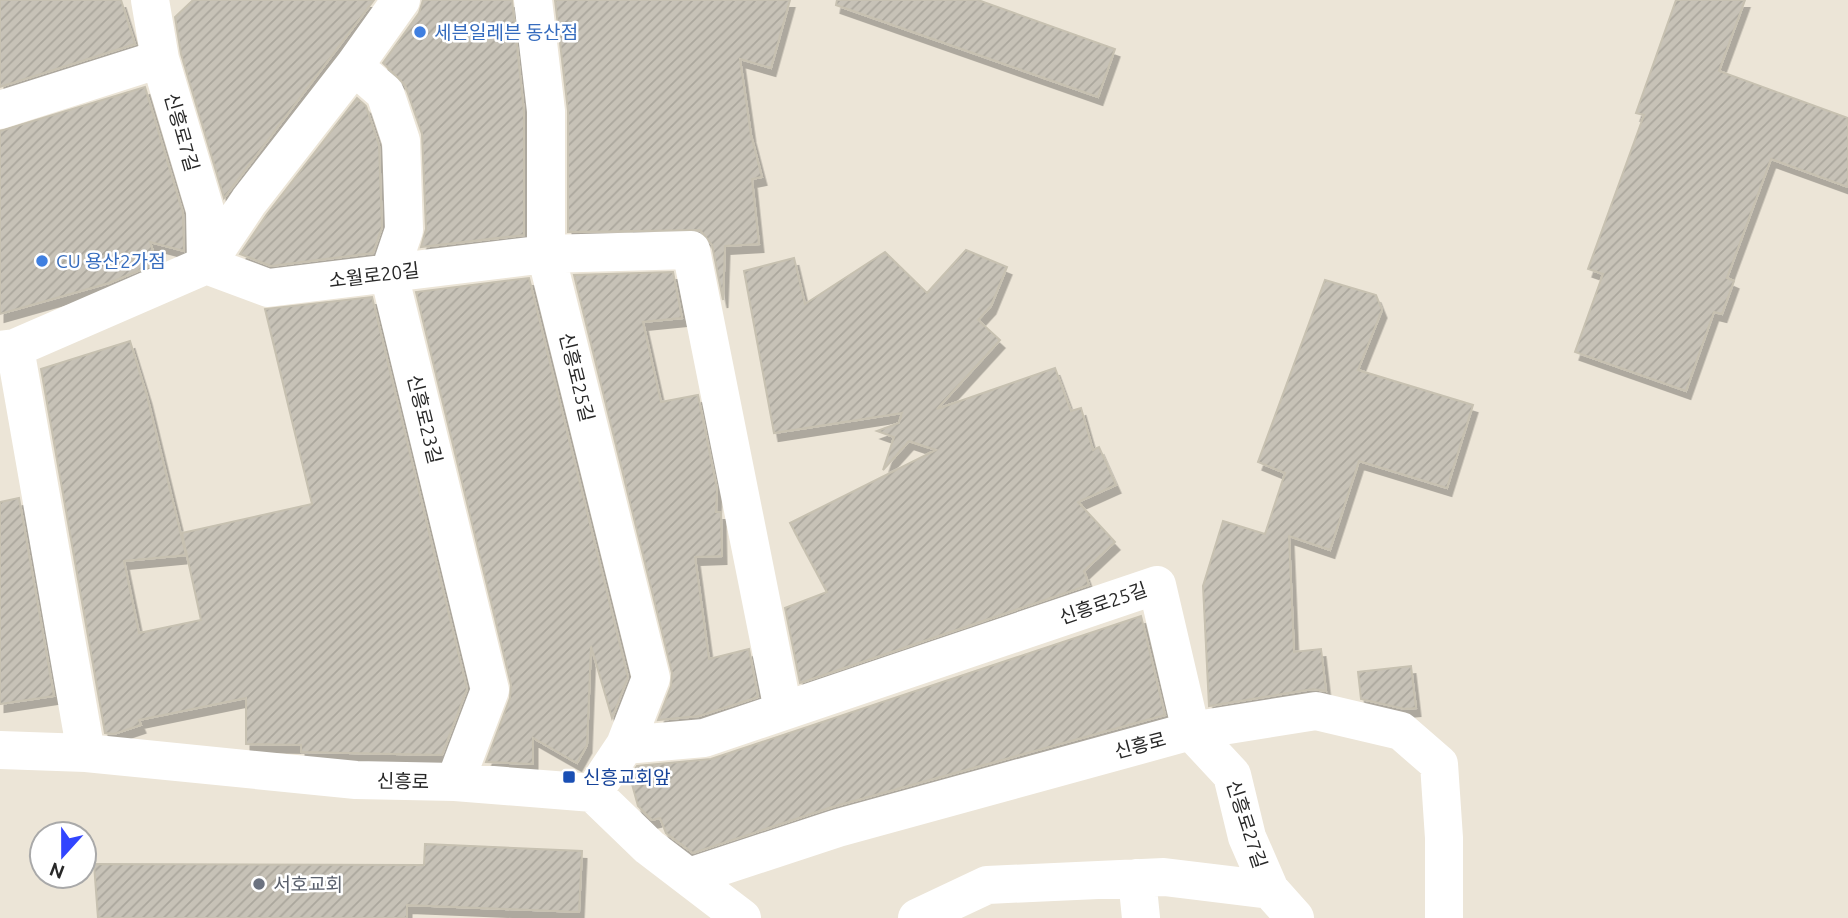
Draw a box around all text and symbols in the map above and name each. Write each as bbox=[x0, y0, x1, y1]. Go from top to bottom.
place label: 세븐일레븐 동산점 bbox=[434, 21, 578, 43]
marker: 세븐일레븐 동산점 bbox=[412, 24, 428, 40]
street label: 신흥로7길 bbox=[160, 90, 204, 174]
place label: CU 용산2가점 bbox=[56, 250, 166, 272]
marker: CU 용산2가점 bbox=[34, 253, 50, 269]
street label: 소월로20길 bbox=[327, 259, 421, 291]
street label: 신흥로25길 bbox=[555, 330, 599, 424]
street label: 신흥로23길 bbox=[403, 372, 447, 466]
street label: 신흥로25길 bbox=[1056, 578, 1150, 628]
street label: 신흥로 bbox=[1112, 728, 1168, 762]
place label: 신흥교회앞 bbox=[583, 766, 671, 788]
marker: 신흥교회앞 bbox=[561, 769, 577, 785]
street label: 신흥로 bbox=[377, 770, 429, 792]
street label: 신흥로27길 bbox=[1222, 777, 1272, 871]
north arrow bbox=[28, 820, 98, 890]
text: N bbox=[46, 858, 67, 884]
place label: 서호교회 bbox=[273, 873, 343, 895]
marker: 서호교회 bbox=[251, 876, 267, 892]

